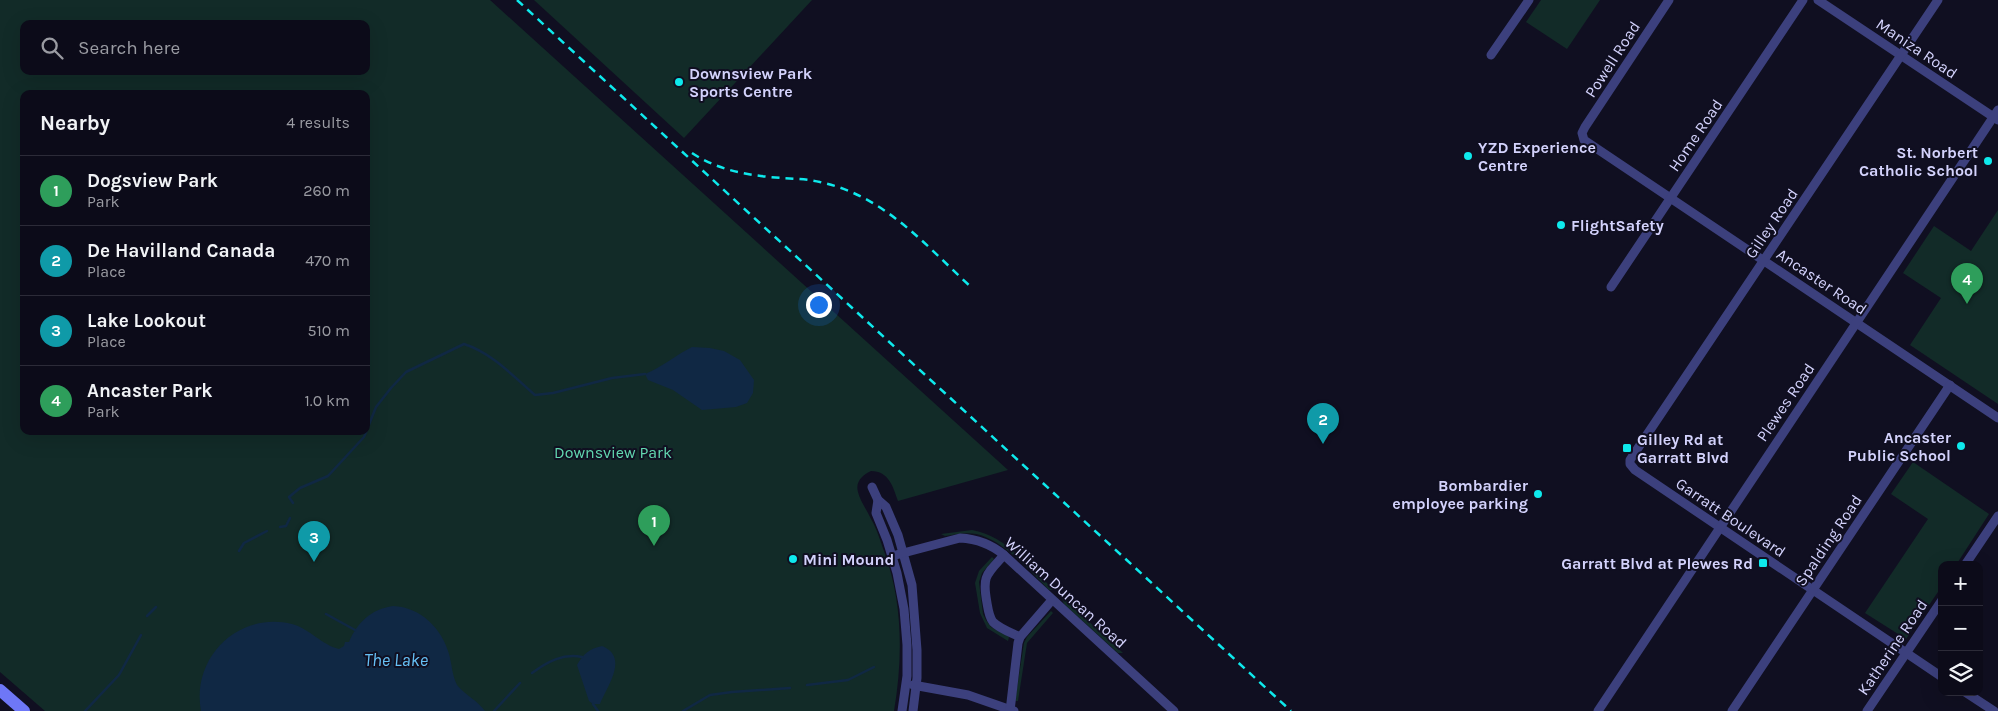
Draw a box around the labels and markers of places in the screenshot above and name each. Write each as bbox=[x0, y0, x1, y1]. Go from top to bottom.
place label: Downsview Park Sports Centre bbox=[689, 64, 813, 101]
marker: Downsview Park Sports Centre bbox=[673, 76, 685, 88]
place label: YZD Experience Centre bbox=[1478, 138, 1596, 175]
place label: St. Norbert Catholic School bbox=[1859, 143, 1978, 180]
marker: YZD Experience Centre bbox=[1462, 150, 1474, 162]
marker: St. Norbert Catholic School bbox=[1982, 155, 1994, 167]
place label: FlightSafety bbox=[1571, 216, 1664, 235]
marker: FlightSafety bbox=[1555, 219, 1567, 231]
pin: 4 bbox=[1951, 263, 1983, 304]
pin: 2 bbox=[1307, 403, 1339, 444]
place label: Ancaster Public School bbox=[1848, 428, 1952, 465]
place label: Gilley Rd at Garratt Blvd bbox=[1637, 430, 1729, 467]
marker: Ancaster Public School bbox=[1955, 440, 1967, 452]
marker: Gilley Rd at Garratt Blvd bbox=[1621, 442, 1633, 454]
place label: Bombardier employee parking bbox=[1392, 476, 1529, 513]
marker: Bombardier employee parking bbox=[1532, 488, 1544, 500]
pin: 1 bbox=[638, 505, 670, 546]
pin: 3 bbox=[298, 521, 330, 562]
place label: Mini Mound bbox=[803, 550, 894, 569]
marker: Mini Mound bbox=[787, 553, 799, 565]
place label: Garratt Blvd at Plewes Rd bbox=[1561, 554, 1753, 573]
marker: Garratt Blvd at Plewes Rd bbox=[1757, 557, 1769, 569]

